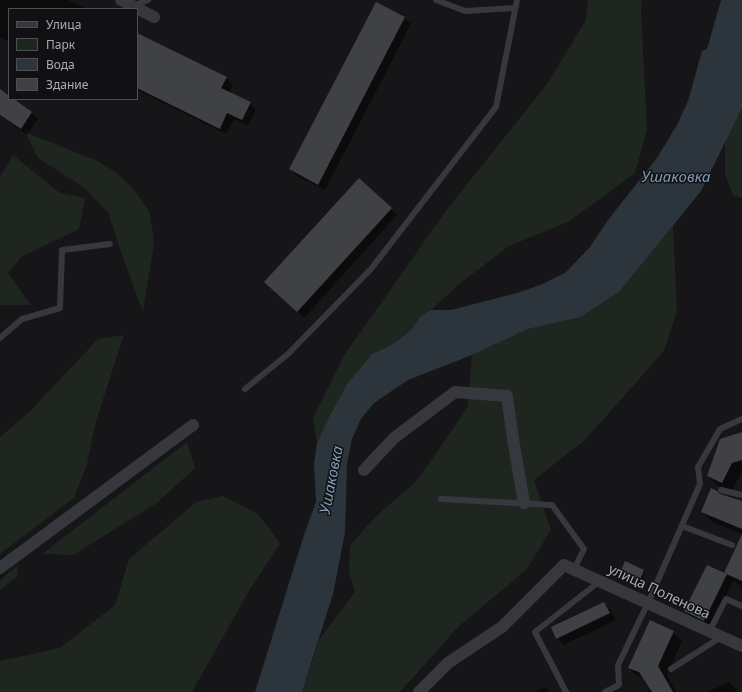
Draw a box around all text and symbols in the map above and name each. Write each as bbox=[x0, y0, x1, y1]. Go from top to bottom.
legend bbox=[8, 8, 138, 100]
text: Улица bbox=[46, 16, 81, 33]
text: Парк bbox=[46, 36, 75, 53]
text: Вода bbox=[46, 56, 75, 73]
text: Здание bbox=[46, 76, 88, 93]
water label: Ушаковка bbox=[642, 169, 710, 187]
water label: Ушаковка bbox=[317, 444, 347, 516]
street label: улица Поленова bbox=[605, 561, 713, 623]

